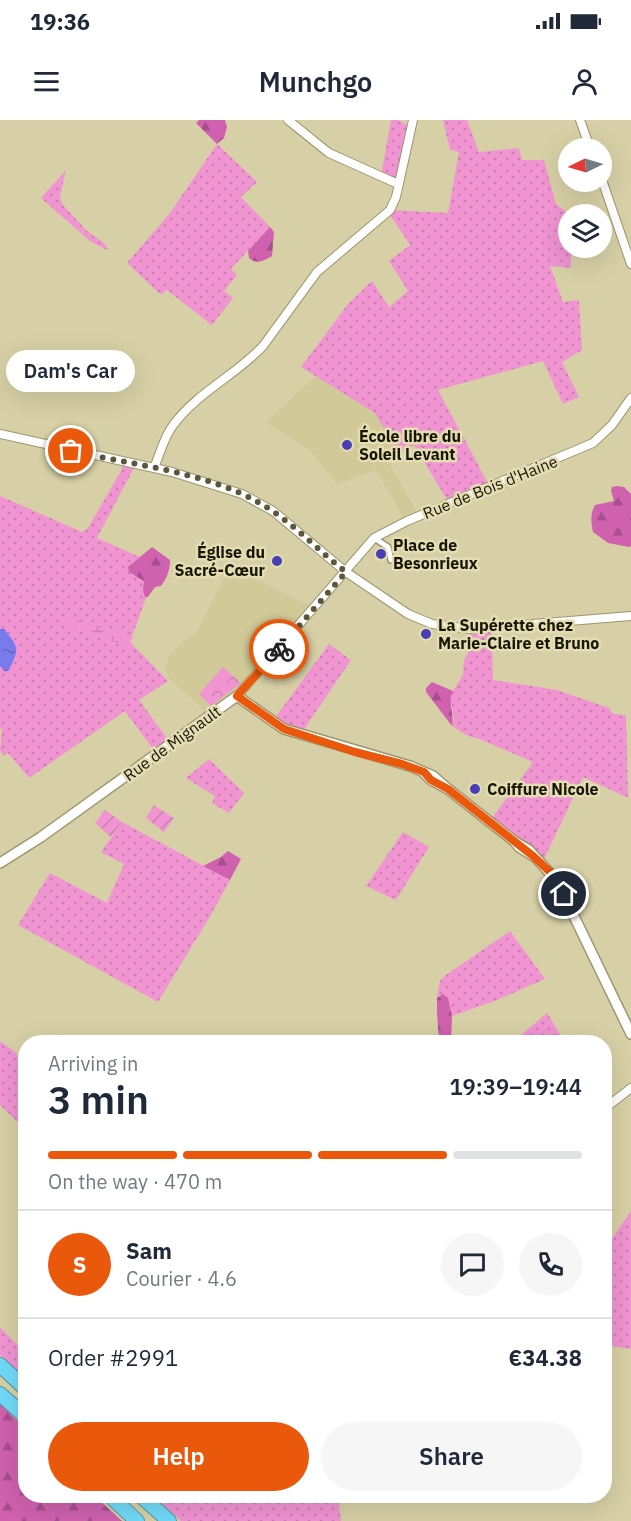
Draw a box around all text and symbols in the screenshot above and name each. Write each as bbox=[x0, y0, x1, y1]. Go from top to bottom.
text: 19:36 bbox=[30, 7, 90, 36]
text: Munchgo bbox=[259, 64, 372, 99]
icon: menu bbox=[30, 65, 63, 98]
icon: person bbox=[568, 65, 601, 98]
north arrow bbox=[558, 138, 612, 192]
map controls bbox=[558, 138, 612, 258]
button: layers bbox=[558, 204, 612, 258]
callout: Dam's Car bbox=[7, 349, 136, 391]
text: Dam's Car bbox=[23, 357, 118, 384]
pin bbox=[45, 425, 96, 476]
place label: École libre du Soleil Levant bbox=[359, 425, 461, 464]
icon: bag bbox=[54, 434, 87, 467]
marker: École libre du Soleil Levant bbox=[340, 438, 354, 452]
street label: Rue de Bois d'Haine bbox=[420, 451, 561, 523]
place label: Place de Besonrieux bbox=[393, 535, 478, 573]
place label: Église du Sacré-Cœur bbox=[175, 541, 266, 580]
marker: Place de Besonrieux bbox=[374, 547, 388, 561]
marker: Église du Sacré-Cœur bbox=[270, 554, 284, 568]
place label: La Supérette chez Marie-Claire et Bruno bbox=[438, 615, 599, 653]
courier bbox=[249, 619, 309, 679]
marker: La Supérette chez Marie-Claire et Bruno bbox=[419, 627, 433, 641]
icon: bike bbox=[263, 633, 296, 666]
street label: Rue de Mignault bbox=[119, 701, 225, 785]
place label: Coiffure Nicole bbox=[487, 779, 599, 799]
marker: Coiffure Nicole bbox=[468, 782, 482, 796]
pin bbox=[538, 868, 589, 919]
icon: home bbox=[547, 877, 580, 910]
text: Arriving in bbox=[48, 1050, 138, 1077]
text: 19:39–19:44 bbox=[449, 1072, 582, 1101]
text: 3 min bbox=[48, 1074, 149, 1125]
text: On the way · 470 m bbox=[48, 1168, 222, 1195]
button: chat bbox=[441, 1233, 504, 1296]
button: phone bbox=[519, 1233, 582, 1296]
text: Sam bbox=[126, 1236, 172, 1265]
text: S bbox=[73, 1250, 86, 1279]
text: Courier · 4.6 bbox=[126, 1265, 237, 1292]
text: Order #2991 bbox=[48, 1343, 178, 1372]
text: €34.38 bbox=[509, 1343, 582, 1372]
button: Help bbox=[48, 1422, 309, 1491]
button: Share bbox=[321, 1422, 582, 1491]

